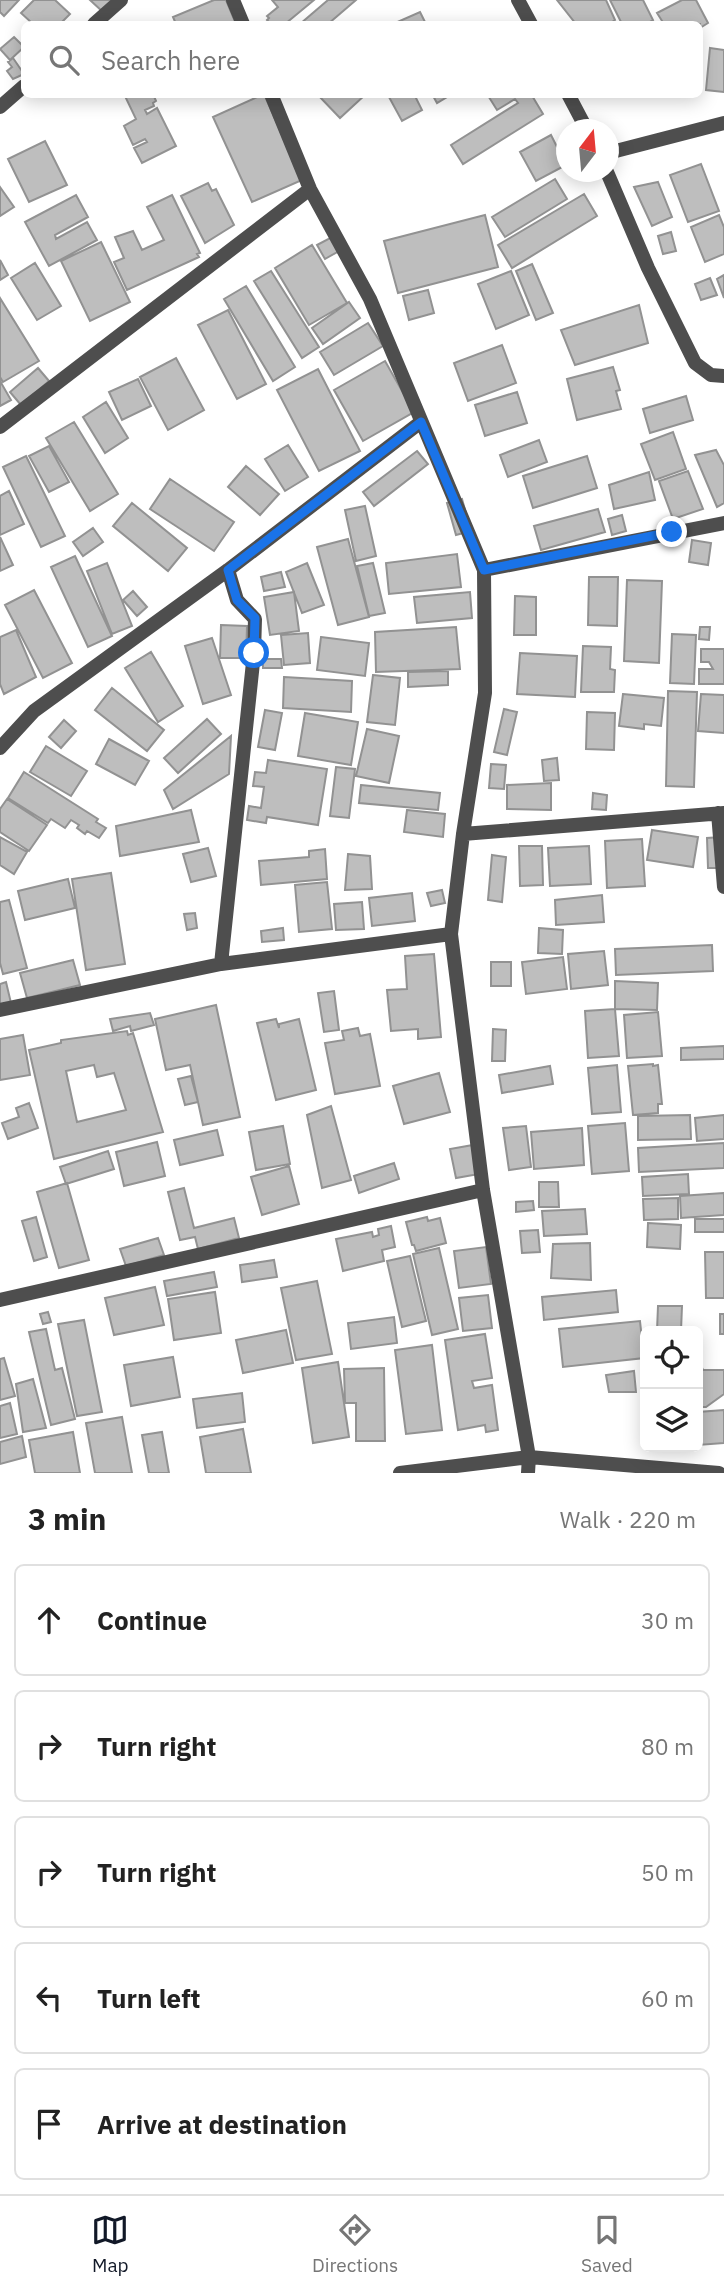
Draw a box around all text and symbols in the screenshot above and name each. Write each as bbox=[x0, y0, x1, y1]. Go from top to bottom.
search box bbox=[21, 21, 703, 98]
icon: search bbox=[45, 41, 83, 79]
text: Search here bbox=[101, 43, 240, 77]
north arrow bbox=[556, 119, 619, 182]
route end bbox=[656, 516, 687, 547]
route start bbox=[238, 637, 269, 668]
map controls bbox=[640, 1326, 703, 1452]
button: locate bbox=[640, 1326, 703, 1389]
button: layers bbox=[640, 1389, 703, 1452]
text: 3 min bbox=[28, 1499, 106, 1538]
text: Walk · 220 m bbox=[560, 1504, 696, 1534]
icon: ahead bbox=[30, 1601, 68, 1639]
text: Continue bbox=[97, 1603, 207, 1637]
text: 30 m bbox=[641, 1605, 694, 1635]
icon: right bbox=[30, 1727, 68, 1765]
text: Turn right bbox=[97, 1729, 216, 1763]
text: 80 m bbox=[641, 1731, 694, 1761]
icon: right bbox=[30, 1853, 68, 1891]
text: Turn right bbox=[97, 1855, 216, 1889]
text: 50 m bbox=[641, 1857, 694, 1887]
icon: left bbox=[30, 1979, 68, 2017]
text: Turn left bbox=[97, 1981, 200, 2015]
text: 60 m bbox=[641, 1983, 694, 2013]
icon: arrive bbox=[30, 2105, 68, 2143]
text: Arrive at destination bbox=[97, 2107, 347, 2141]
tab: Map bbox=[91, 2211, 129, 2277]
tab: Directions bbox=[312, 2211, 398, 2277]
tab: Saved bbox=[581, 2211, 633, 2277]

